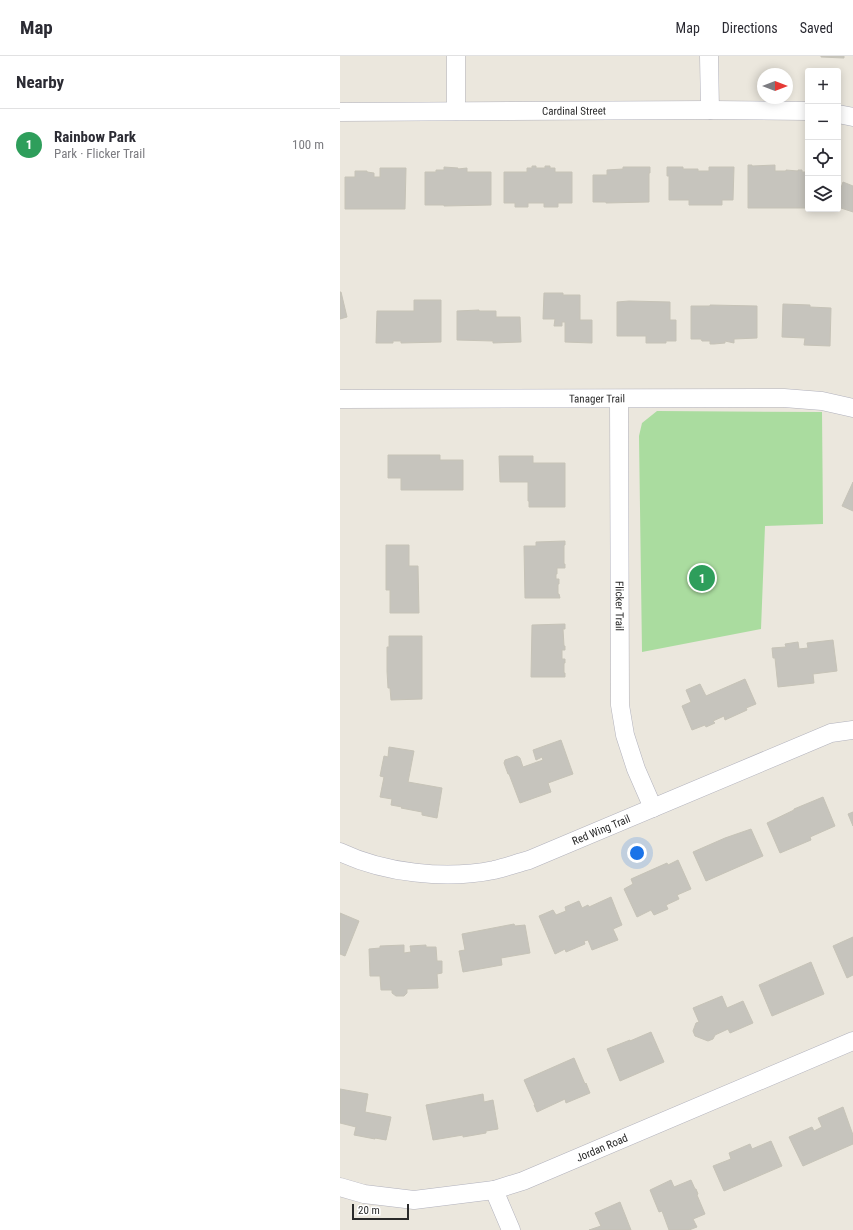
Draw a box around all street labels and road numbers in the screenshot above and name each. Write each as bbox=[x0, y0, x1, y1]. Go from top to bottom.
street label: Cardinal Street bbox=[542, 104, 606, 117]
street label: Tanager Trail bbox=[569, 392, 625, 405]
street label: Flicker Trail bbox=[613, 581, 626, 631]
street label: Red Wing Trail bbox=[570, 812, 632, 848]
street label: Jordan Road bbox=[574, 1131, 630, 1164]

